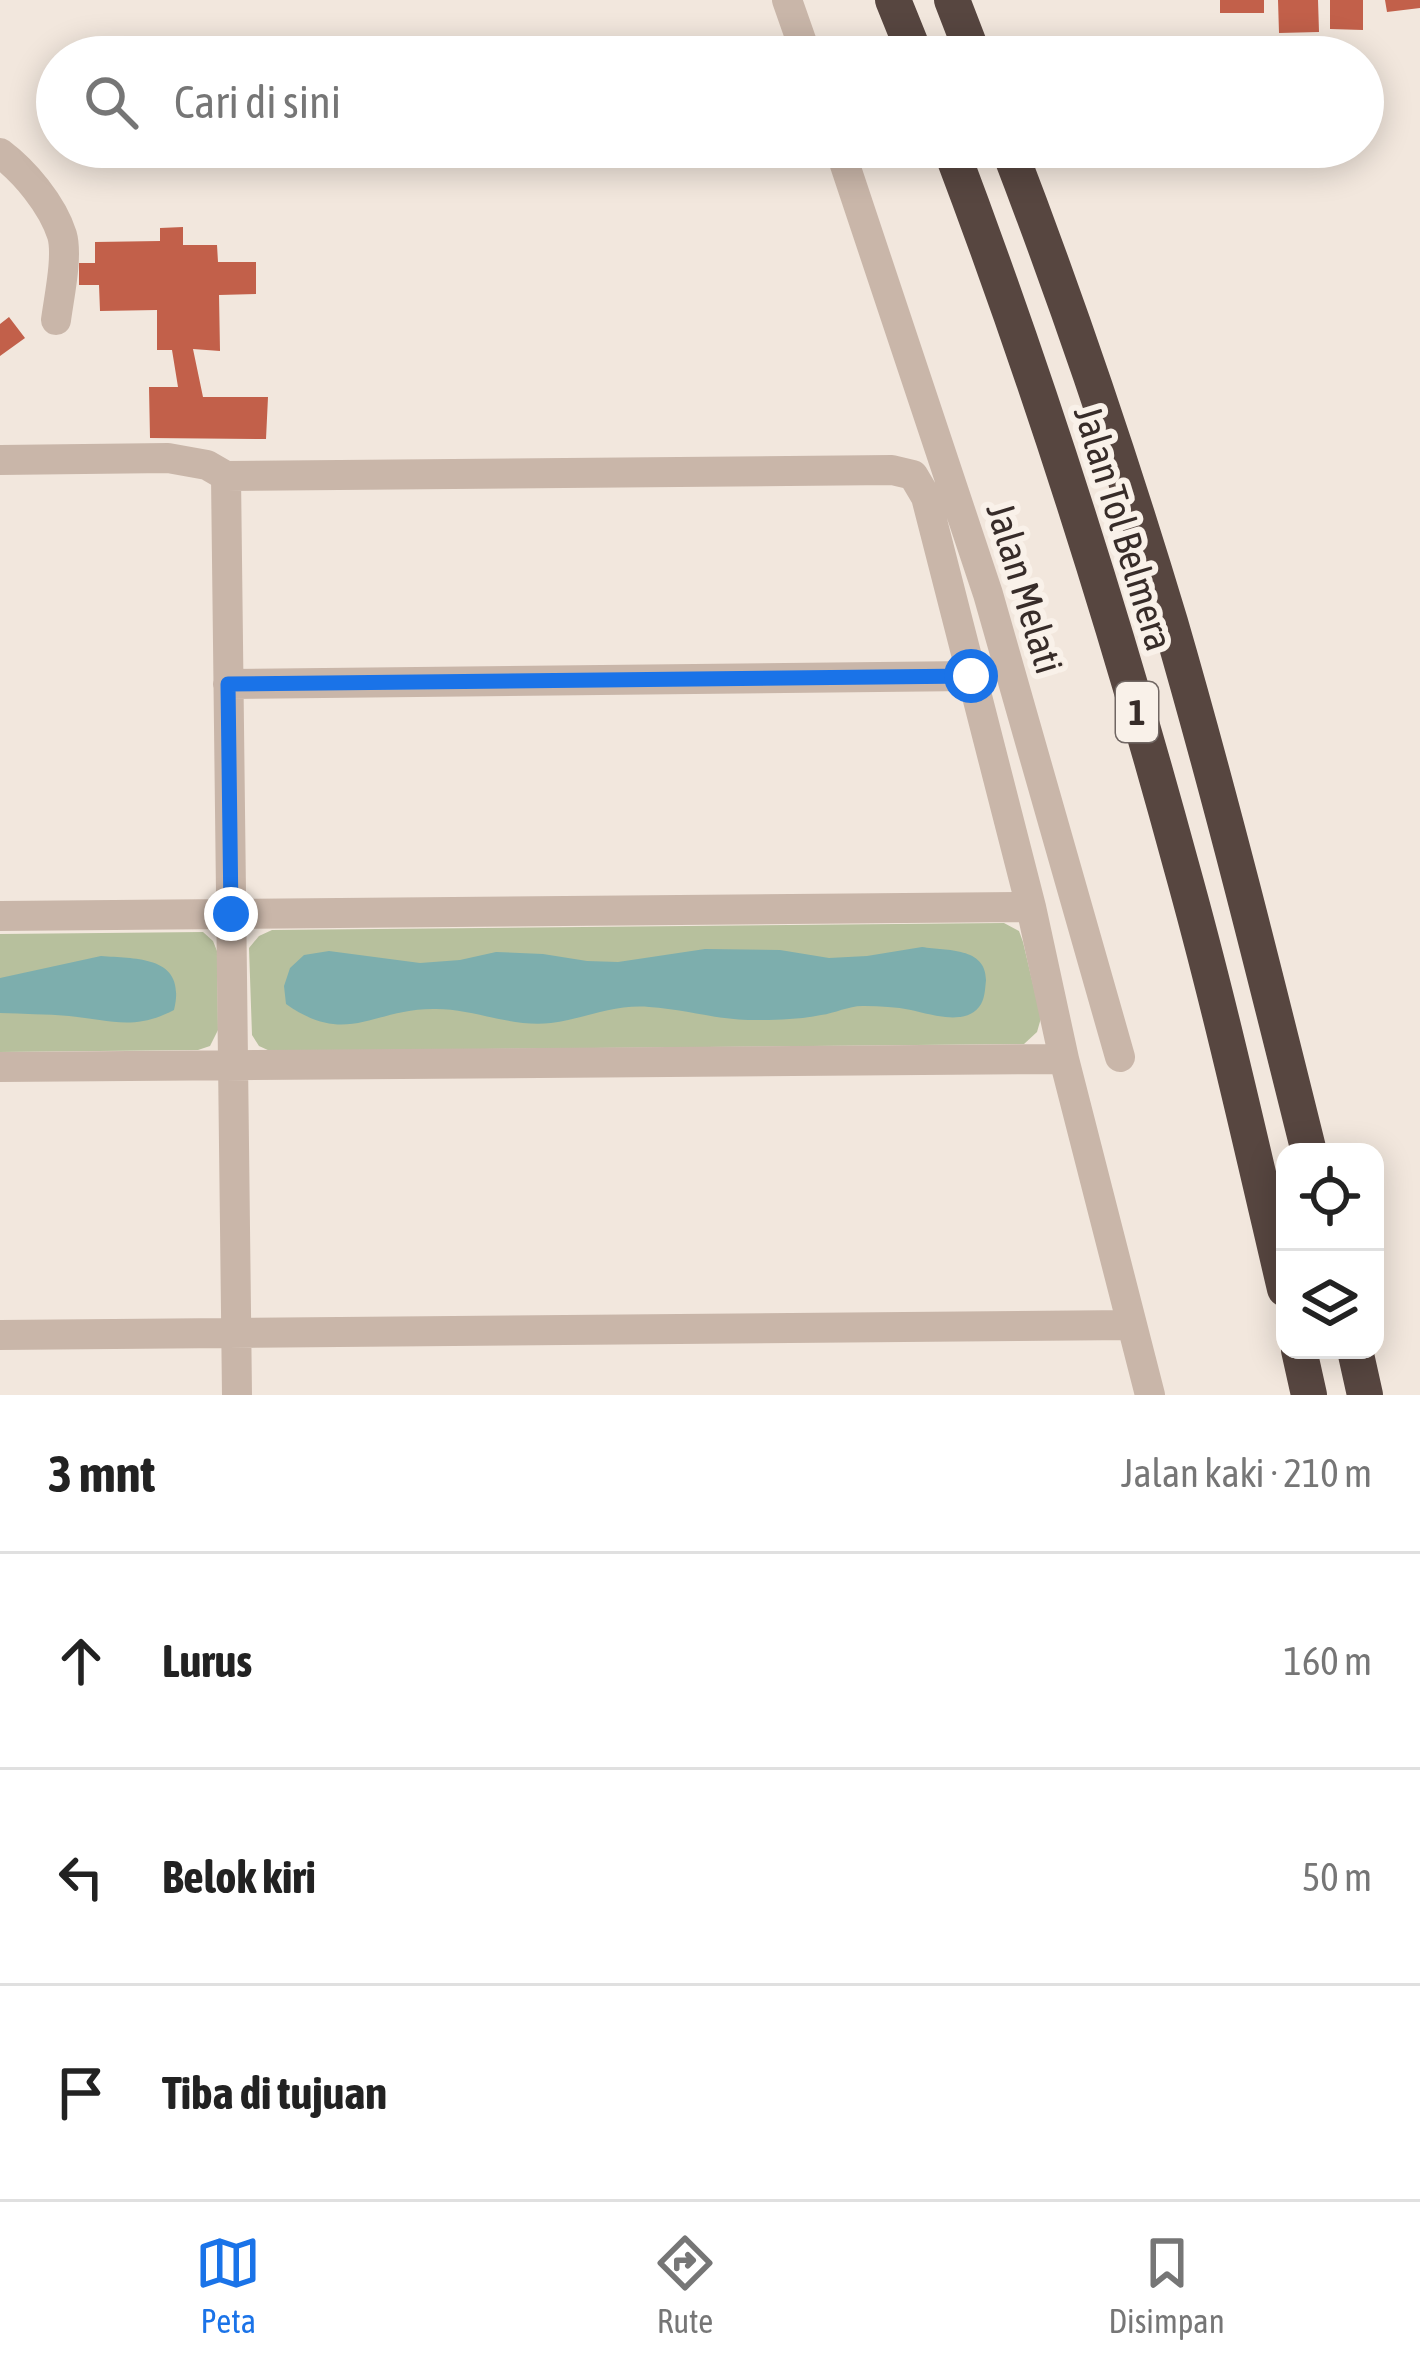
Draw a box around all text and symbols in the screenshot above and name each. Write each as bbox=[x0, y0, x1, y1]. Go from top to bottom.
search box bbox=[36, 36, 1384, 168]
icon: search bbox=[78, 69, 144, 135]
text: Cari di sini bbox=[174, 76, 341, 128]
street label: Jalan Tol Belmera bbox=[1066, 400, 1182, 656]
street label: Jalan Melati bbox=[978, 497, 1072, 679]
route start bbox=[944, 649, 998, 703]
road number: 1 bbox=[1116, 682, 1158, 742]
route end bbox=[204, 887, 258, 941]
map controls bbox=[1276, 1143, 1384, 1359]
button: locate bbox=[1276, 1143, 1384, 1251]
button: layers bbox=[1276, 1251, 1384, 1359]
text: 3 mnt bbox=[48, 1444, 155, 1503]
text: Jalan kaki · 210 m bbox=[1121, 1451, 1372, 1495]
icon: ahead bbox=[48, 1628, 114, 1694]
text: Lurus bbox=[162, 1635, 252, 1687]
text: 160 m bbox=[1284, 1639, 1372, 1683]
icon: left bbox=[48, 1844, 114, 1910]
text: Belok kiri bbox=[162, 1851, 316, 1903]
text: 50 m bbox=[1302, 1855, 1372, 1899]
icon: arrive bbox=[48, 2060, 114, 2126]
text: Tiba di tujuan bbox=[162, 2067, 387, 2119]
tab: Peta bbox=[195, 2230, 261, 2340]
tab: Rute bbox=[652, 2230, 718, 2340]
tab: Disimpan bbox=[1109, 2230, 1225, 2340]

